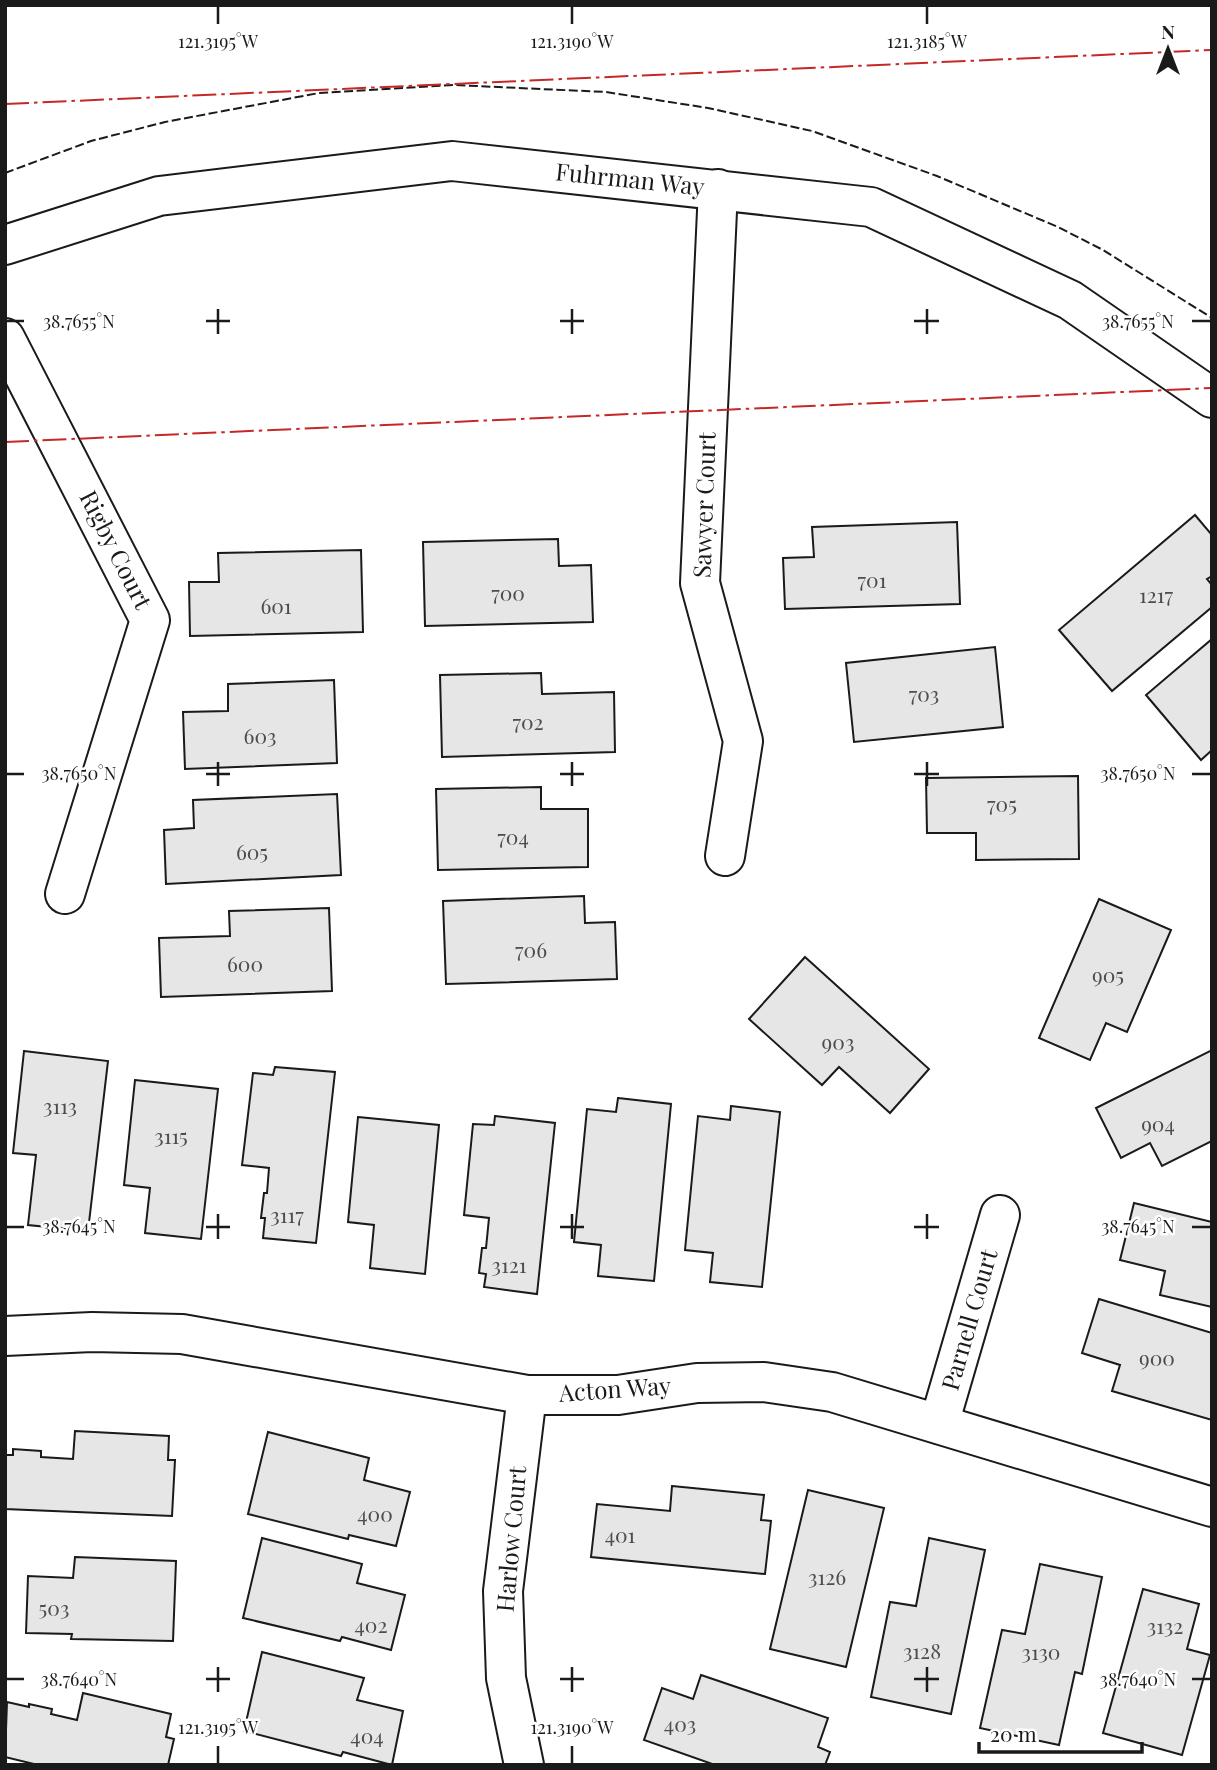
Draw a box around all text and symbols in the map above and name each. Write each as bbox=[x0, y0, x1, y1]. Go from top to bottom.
north arrow bbox=[1133, 14, 1203, 84]
text: N bbox=[1161, 18, 1175, 44]
text: 121.3195°W bbox=[178, 29, 259, 53]
text: 121.3190°W bbox=[531, 29, 614, 53]
text: 121.3185°W bbox=[887, 29, 968, 53]
street label: Fuhrman Way bbox=[554, 154, 706, 202]
text: 38.7655°N bbox=[43, 309, 115, 333]
text: 38.7655°N bbox=[1102, 309, 1174, 333]
street label: Sawyer Court bbox=[684, 431, 722, 579]
street label: Rigby Court bbox=[73, 484, 160, 614]
house number: 701 bbox=[858, 565, 887, 593]
house number: 700 bbox=[491, 578, 525, 606]
house number: 1217 bbox=[1139, 580, 1174, 608]
house number: 601 bbox=[260, 591, 292, 619]
house number: 703 bbox=[909, 679, 939, 707]
house number: 702 bbox=[512, 707, 544, 735]
house number: 603 bbox=[244, 721, 276, 749]
text: 38.7650°N bbox=[41, 761, 117, 785]
text: 38.7650°N bbox=[1100, 761, 1176, 785]
house number: 705 bbox=[987, 789, 1017, 817]
house number: 704 bbox=[497, 822, 529, 850]
house number: 605 bbox=[236, 837, 268, 865]
house number: 706 bbox=[515, 935, 547, 963]
house number: 600 bbox=[227, 949, 263, 977]
house number: 905 bbox=[1092, 960, 1124, 988]
house number: 903 bbox=[822, 1027, 854, 1055]
house number: 3113 bbox=[43, 1091, 77, 1119]
house number: 904 bbox=[1141, 1109, 1175, 1137]
house number: 3115 bbox=[154, 1121, 188, 1149]
house number: 3117 bbox=[270, 1200, 304, 1228]
text: 38.7645°N bbox=[42, 1214, 116, 1238]
text: 38.7645°N bbox=[1101, 1214, 1175, 1238]
street label: Parnell Court bbox=[933, 1245, 1004, 1394]
house number: 3121 bbox=[491, 1250, 527, 1278]
house number: 900 bbox=[1139, 1343, 1175, 1371]
street label: Acton Way bbox=[557, 1368, 672, 1408]
street label: Harlow Court bbox=[488, 1464, 532, 1613]
house number: 400 bbox=[357, 1499, 393, 1527]
house number: 401 bbox=[605, 1520, 636, 1548]
house number: 3126 bbox=[808, 1562, 846, 1590]
house number: 503 bbox=[39, 1593, 69, 1621]
house number: 402 bbox=[354, 1610, 388, 1638]
house number: 3132 bbox=[1147, 1611, 1183, 1639]
house number: 3128 bbox=[903, 1636, 941, 1664]
house number: 3130 bbox=[1022, 1637, 1060, 1665]
text: 38.7640°N bbox=[41, 1667, 118, 1691]
text: 38.7640°N bbox=[1100, 1667, 1177, 1691]
house number: 403 bbox=[664, 1709, 696, 1737]
scale bar bbox=[979, 1710, 1142, 1754]
text: 121.3195°W bbox=[178, 1715, 259, 1739]
text: 121.3190°W bbox=[531, 1715, 614, 1739]
text: 20 m bbox=[990, 1719, 1037, 1747]
house number: 404 bbox=[350, 1721, 384, 1749]

